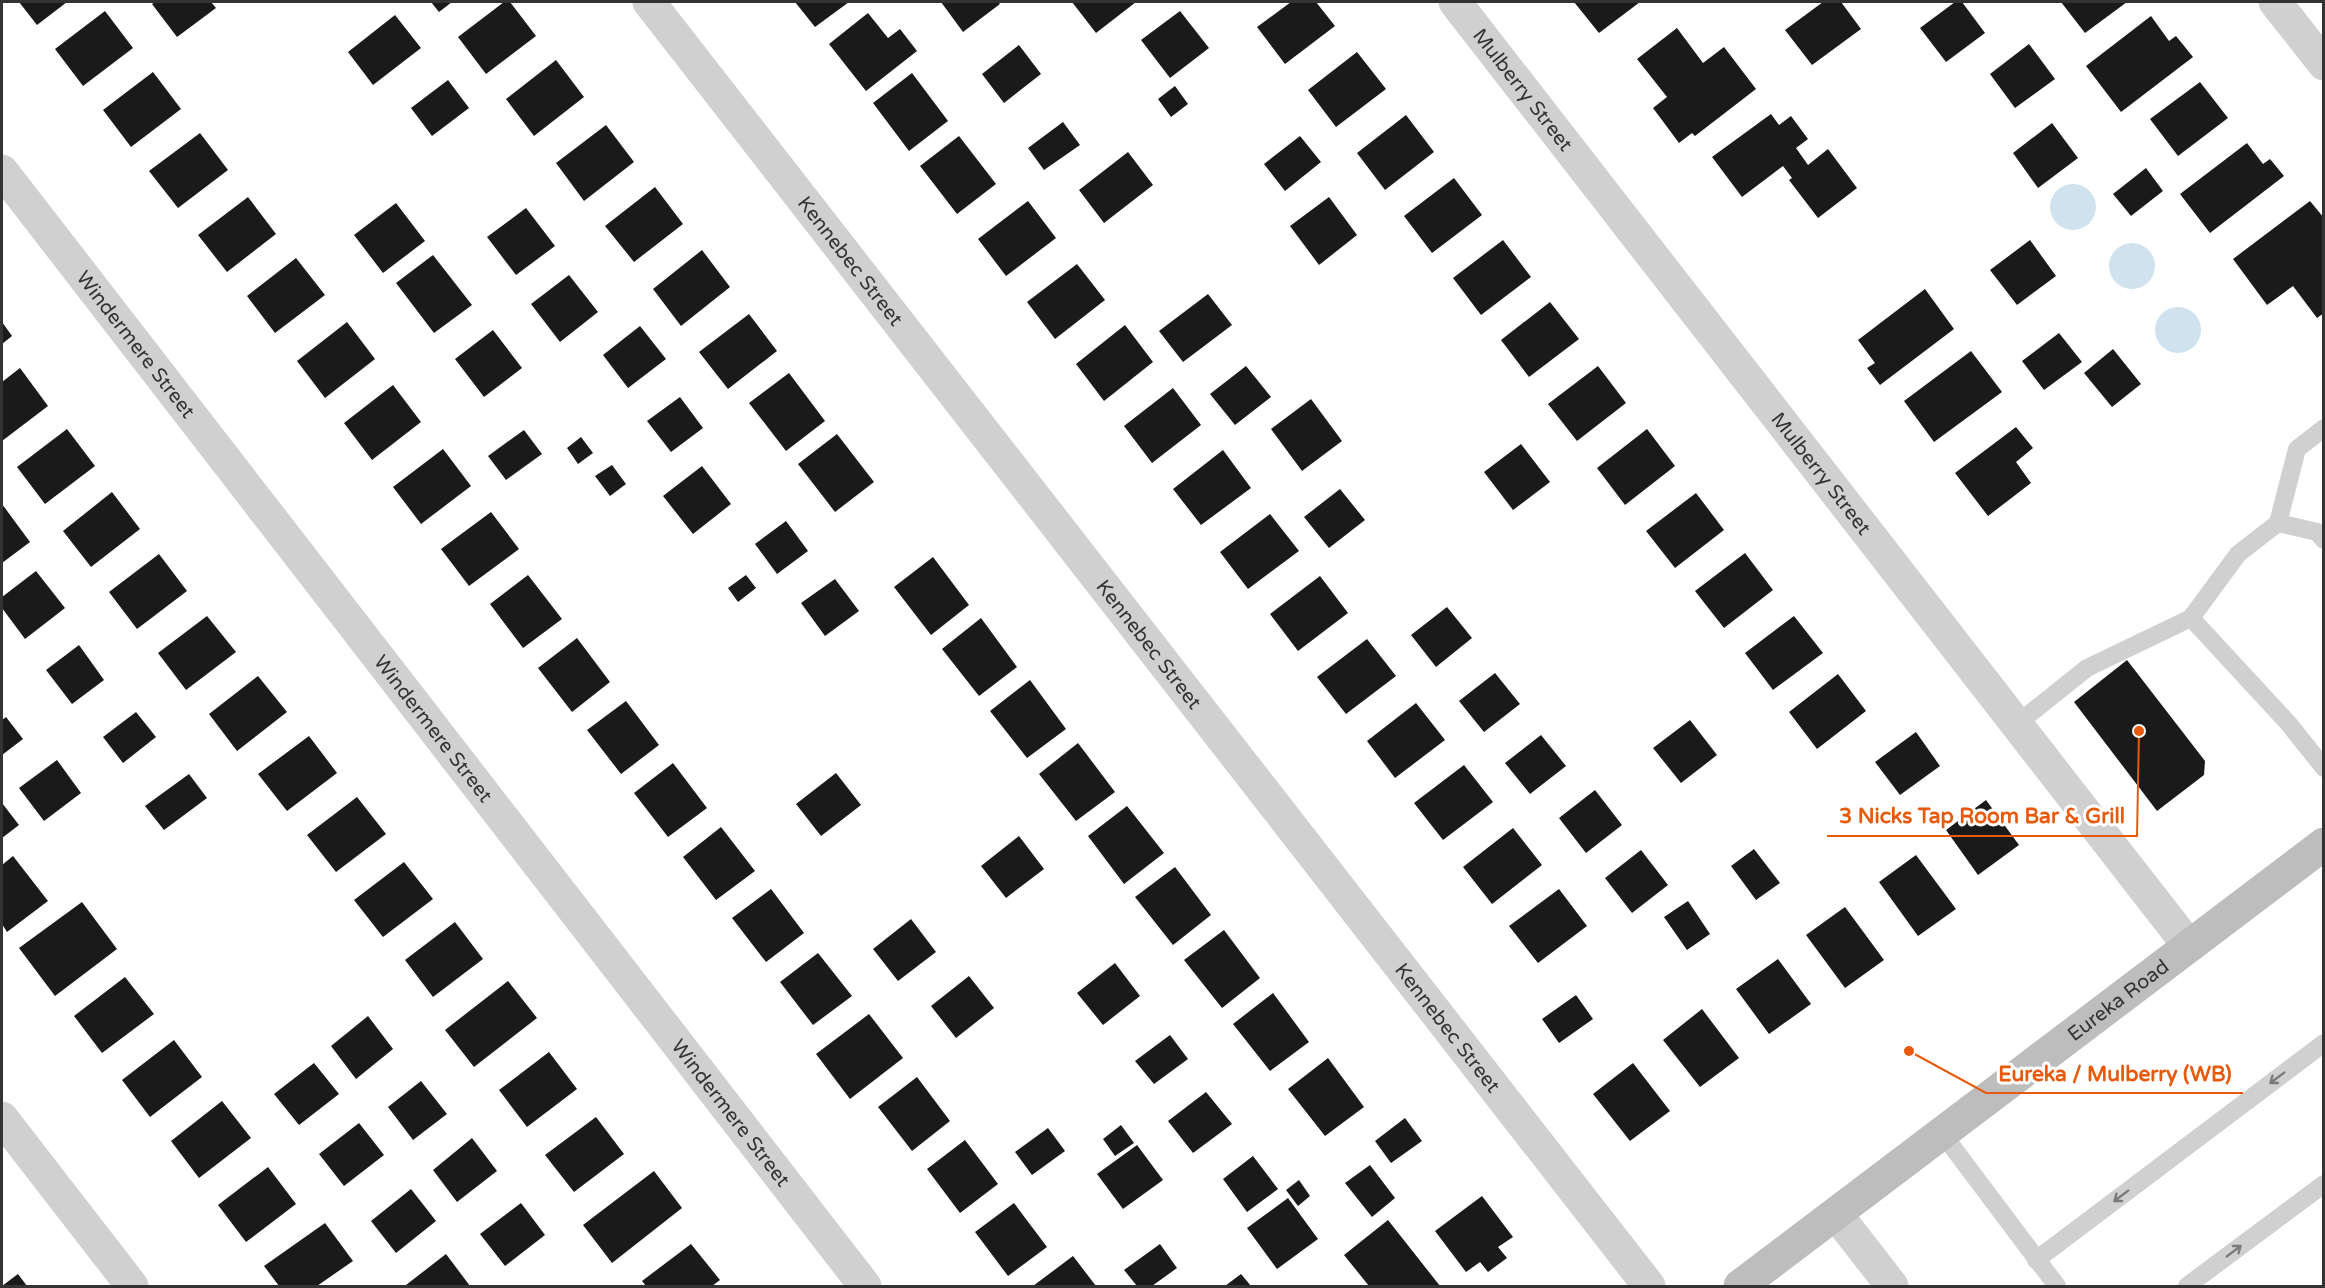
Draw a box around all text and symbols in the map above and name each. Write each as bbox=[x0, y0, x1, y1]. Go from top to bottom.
street label: Mulberry Street bbox=[1467, 24, 1578, 157]
street label: Kennebec Street bbox=[792, 192, 908, 331]
street label: Windermere Street bbox=[71, 266, 200, 423]
street label: Mulberry Street bbox=[1766, 408, 1876, 540]
street label: Kennebec Street bbox=[1091, 575, 1206, 715]
street label: Windermere Street bbox=[368, 651, 497, 808]
callout: 3 Nicks Tap Room Bar & Grill bbox=[1827, 797, 2137, 836]
text: 3 Nicks Tap Room Bar & Grill bbox=[1839, 804, 2125, 829]
street label: Eureka Road bbox=[2063, 955, 2174, 1047]
street label: Kennebec Street bbox=[1389, 959, 1505, 1098]
street label: Windermere Street bbox=[666, 1035, 795, 1192]
callout: Eureka / Mulberry (WB) bbox=[1986, 1054, 2243, 1093]
text: Eureka / Mulberry (WB) bbox=[1998, 1062, 2232, 1087]
one-way arrow bbox=[2269, 1072, 2285, 1085]
one-way arrow bbox=[2114, 1189, 2130, 1202]
one-way arrow bbox=[2225, 1245, 2241, 1258]

